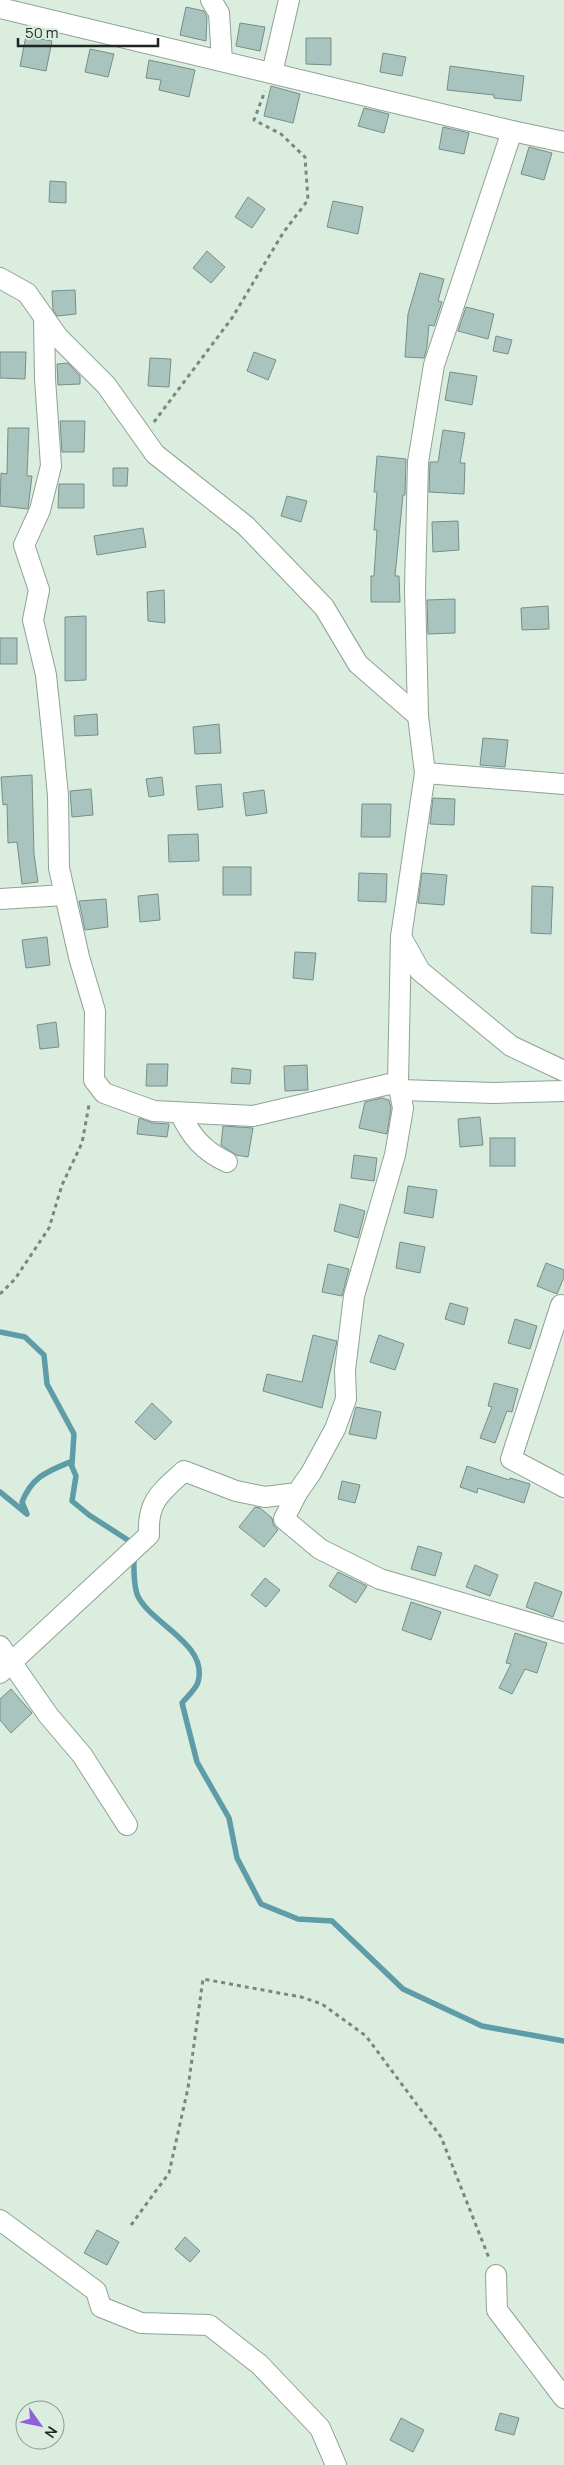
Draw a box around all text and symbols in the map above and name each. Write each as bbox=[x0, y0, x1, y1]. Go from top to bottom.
scale bar bbox=[18, 15, 158, 47]
text: 50 m bbox=[25, 22, 59, 43]
north arrow bbox=[15, 2400, 65, 2450]
text: N bbox=[41, 2423, 62, 2442]

